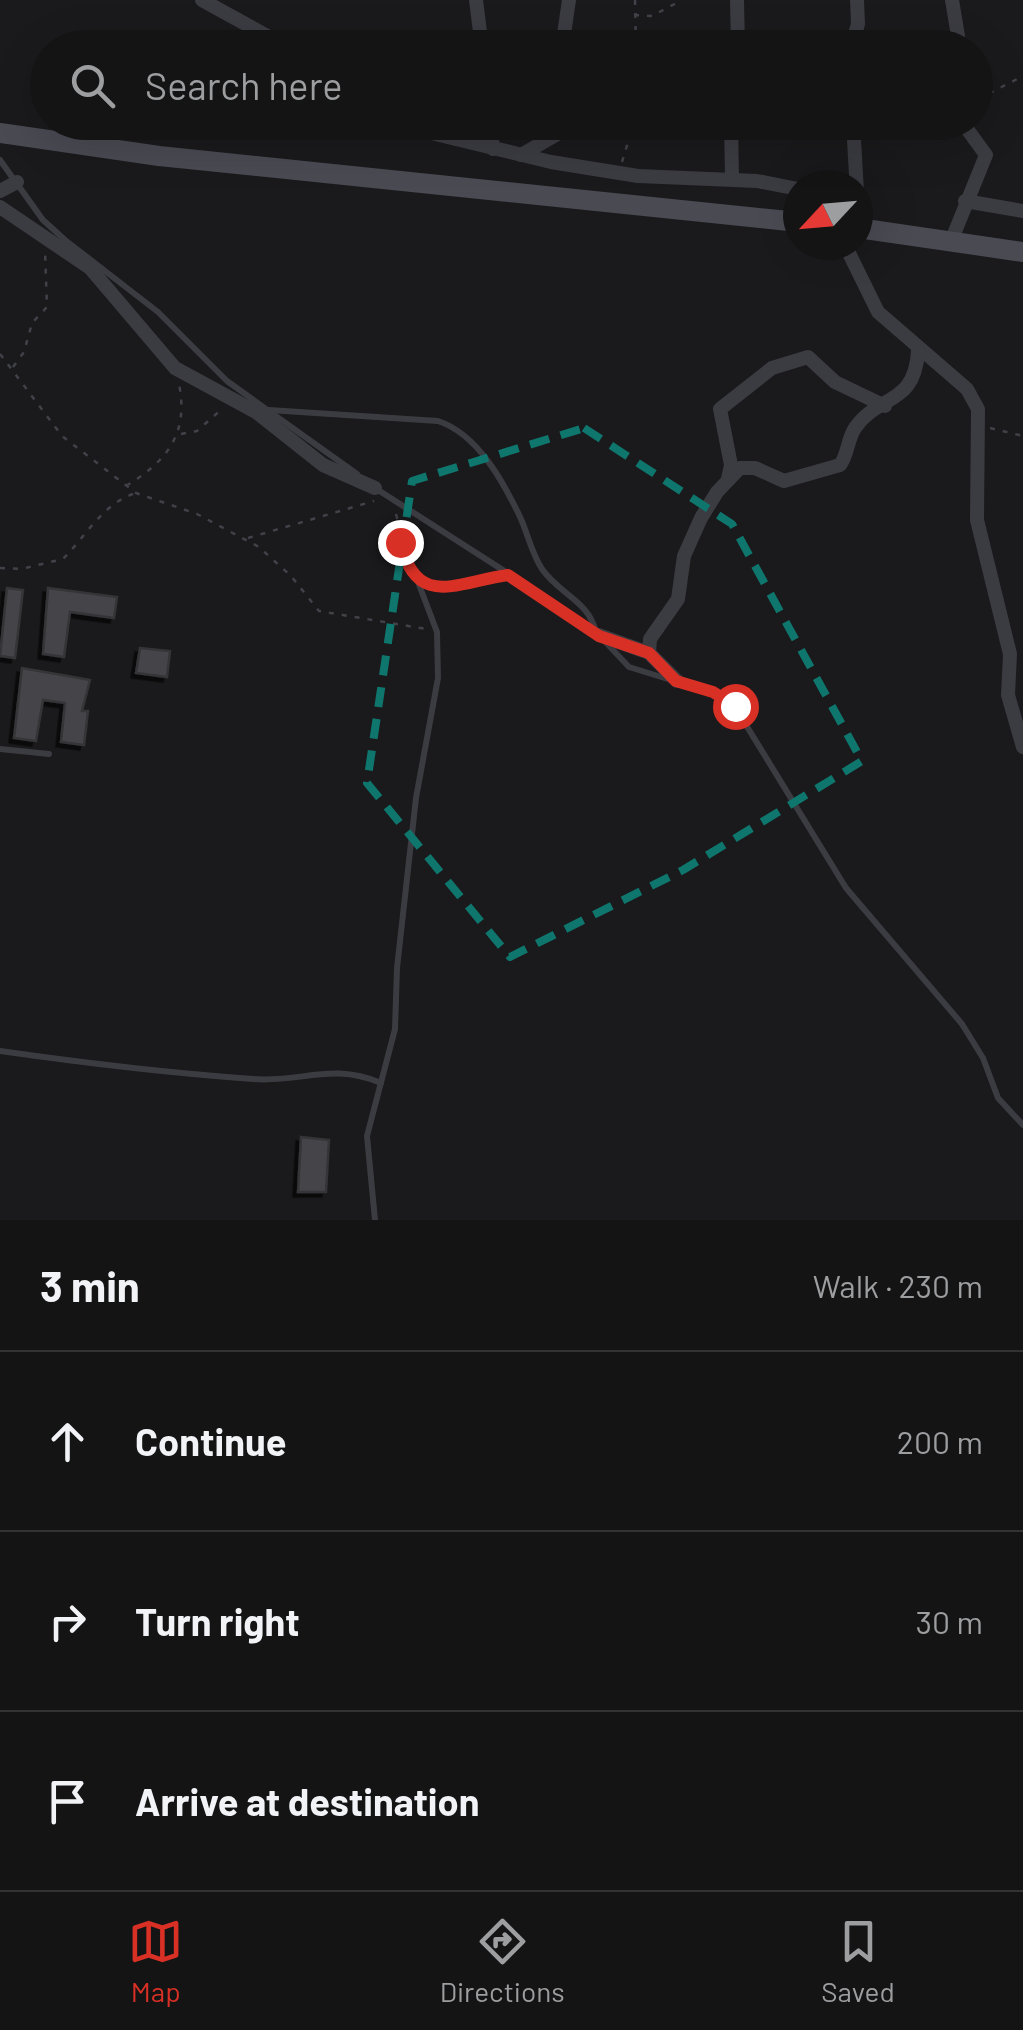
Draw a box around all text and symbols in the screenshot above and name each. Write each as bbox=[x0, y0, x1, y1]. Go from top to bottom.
search box bbox=[30, 30, 993, 140]
icon: search bbox=[65, 58, 120, 113]
text: Search here bbox=[145, 62, 343, 108]
north arrow bbox=[783, 170, 873, 260]
route end bbox=[378, 520, 424, 566]
route start bbox=[713, 684, 759, 730]
text: 3 min bbox=[40, 1260, 140, 1310]
text: Walk · 230 m bbox=[813, 1266, 983, 1304]
icon: ahead bbox=[40, 1414, 95, 1469]
text: Continue bbox=[135, 1418, 286, 1464]
text: 200 m bbox=[897, 1422, 983, 1460]
icon: right bbox=[40, 1594, 95, 1649]
text: Turn right bbox=[135, 1598, 300, 1644]
text: 30 m bbox=[916, 1602, 983, 1640]
icon: arrive bbox=[40, 1774, 95, 1829]
text: Arrive at destination bbox=[135, 1778, 480, 1824]
tab: Map bbox=[128, 1914, 183, 2008]
tab: Directions bbox=[440, 1914, 565, 2008]
tab: Saved bbox=[821, 1914, 895, 2008]

